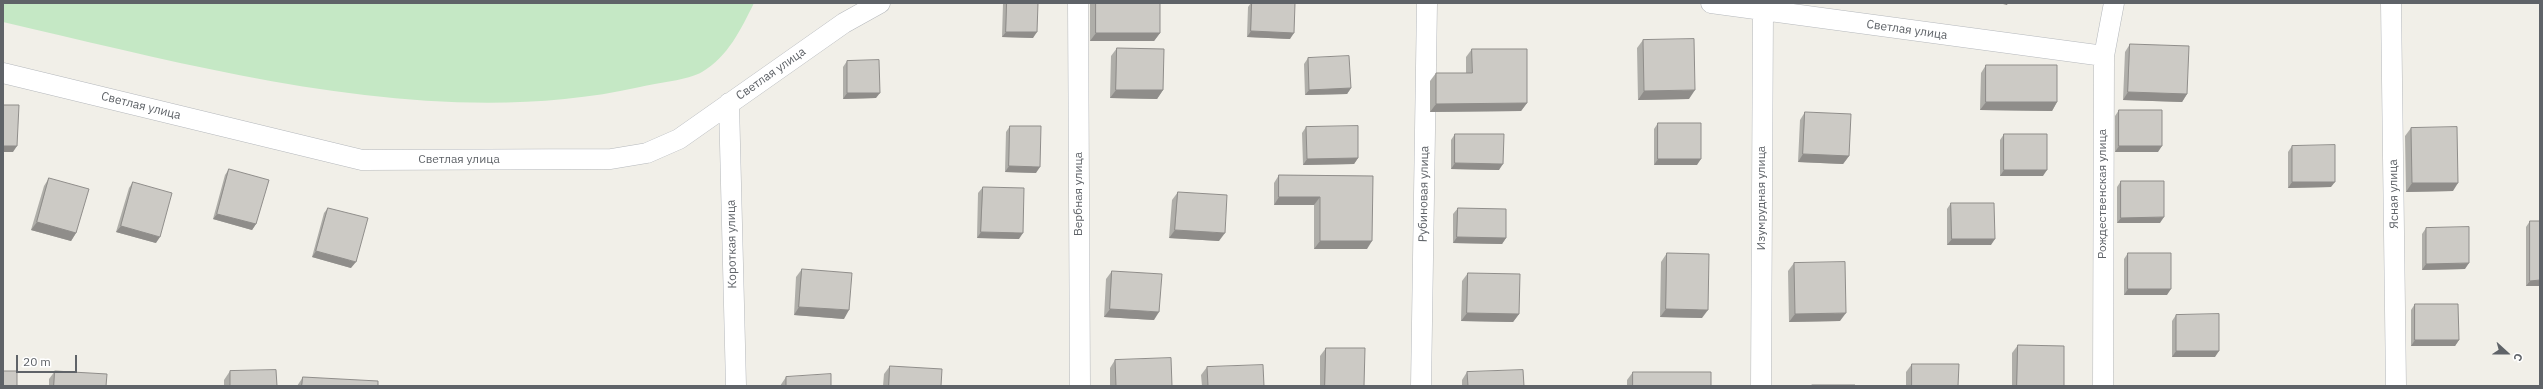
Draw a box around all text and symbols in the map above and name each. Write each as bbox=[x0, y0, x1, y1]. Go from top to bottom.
street label: Светлая улица bbox=[1866, 17, 1948, 43]
street label: Светлая улица bbox=[733, 45, 809, 103]
street label: Светлая улица bbox=[100, 89, 182, 123]
street label: Рождественская улица bbox=[2096, 129, 2110, 259]
street label: Рубиновая улица bbox=[1416, 146, 1432, 242]
street label: Изумрудная улица bbox=[1755, 146, 1769, 250]
street label: Вербная улица bbox=[1072, 152, 1086, 236]
street label: Светлая улица bbox=[418, 153, 500, 167]
street label: Ясная улица bbox=[2386, 159, 2402, 229]
street label: Короткая улица bbox=[724, 199, 740, 289]
north arrow bbox=[2487, 333, 2527, 373]
scale bar bbox=[18, 347, 79, 373]
text: С bbox=[2510, 351, 2526, 363]
text: 20 m bbox=[23, 354, 51, 369]

